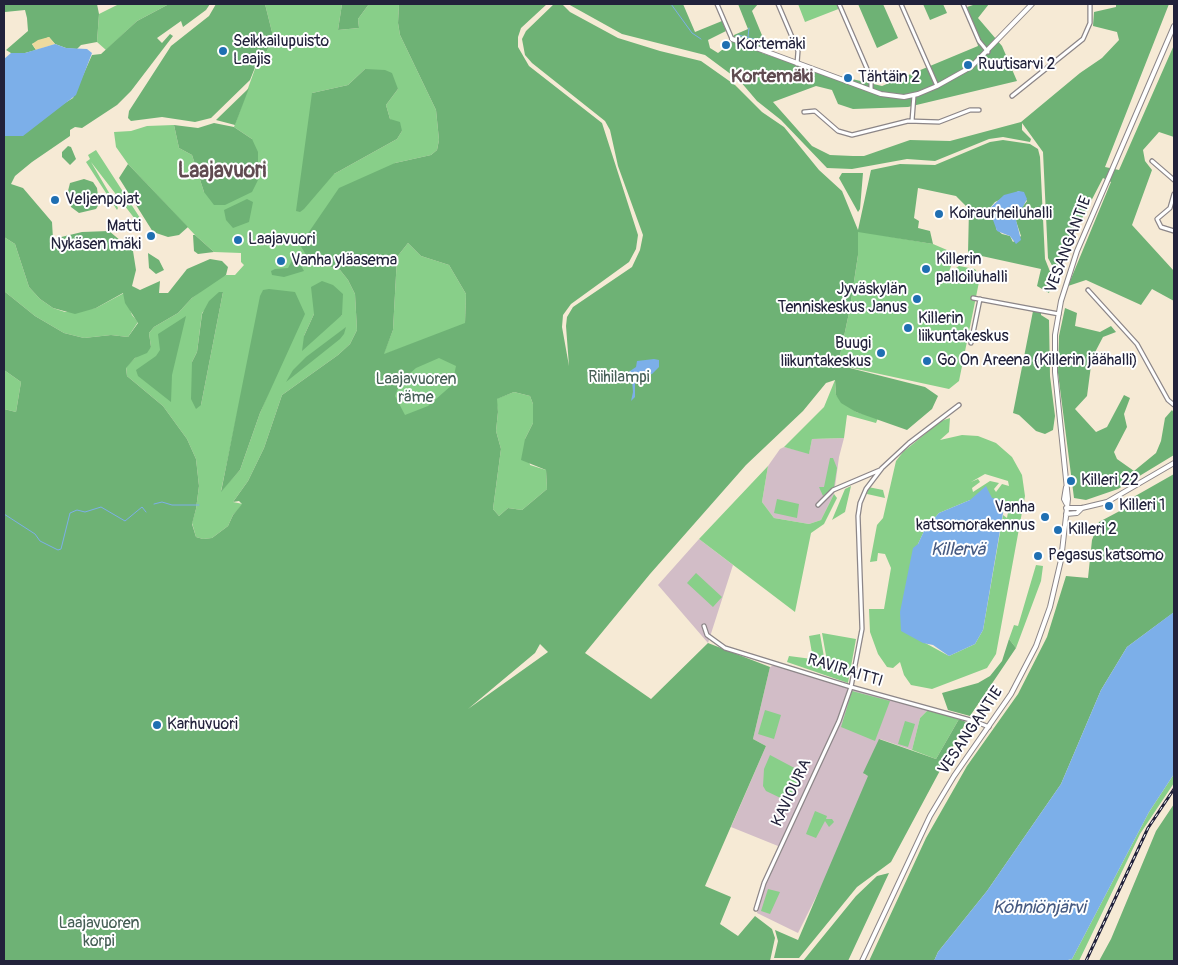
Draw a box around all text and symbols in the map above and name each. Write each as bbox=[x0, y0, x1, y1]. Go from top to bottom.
place label: Seikkailupuisto Laajis bbox=[233, 32, 329, 70]
place label: Kortemäki bbox=[736, 35, 805, 55]
marker: Kortemäki bbox=[720, 39, 732, 51]
marker: Seikkailupuisto Laajis bbox=[217, 45, 229, 57]
place label: Ruutisarvi 2 bbox=[978, 55, 1055, 75]
marker: Ruutisarvi 2 bbox=[962, 59, 974, 71]
district label: Kortemäki bbox=[731, 66, 813, 88]
place label: Tähtäin 2 bbox=[858, 68, 920, 88]
marker: Tähtäin 2 bbox=[842, 72, 854, 84]
district label: Laajavuori bbox=[178, 159, 266, 185]
place label: Veljenpojat bbox=[65, 190, 140, 210]
marker: Veljenpojat bbox=[49, 194, 61, 206]
street label: VESANGANTIE bbox=[1042, 194, 1096, 296]
place label: Koiraurheiluhalli bbox=[949, 204, 1052, 224]
marker: Koiraurheiluhalli bbox=[933, 208, 945, 220]
place label: Matti Nykäsen mäki bbox=[50, 217, 141, 255]
marker: Matti Nykäsen mäki bbox=[145, 230, 157, 242]
place label: Laajavuori bbox=[248, 230, 315, 250]
marker: Laajavuori bbox=[232, 234, 244, 246]
place label: Killerin palloiluhalli bbox=[936, 250, 1007, 288]
place label: Vanha yläasema bbox=[291, 251, 397, 271]
marker: Vanha yläasema bbox=[275, 255, 287, 267]
marker: Killerin palloiluhalli bbox=[920, 263, 932, 275]
place label: Jyväskylän Tenniskeskus Janus bbox=[777, 280, 907, 318]
marker: Jyväskylän Tenniskeskus Janus bbox=[911, 293, 923, 305]
place label: Killerin liikuntakeskus bbox=[918, 309, 1009, 347]
marker: Killerin liikuntakeskus bbox=[902, 322, 914, 334]
place label: Buugi liikuntakeskus bbox=[780, 334, 871, 372]
marker: Buugi liikuntakeskus bbox=[875, 347, 887, 359]
place label: Go On Areena (Killerin jäähalli) bbox=[937, 351, 1138, 371]
marker: Go On Areena (Killerin jäähalli) bbox=[921, 355, 933, 367]
park label: Riihilampi bbox=[588, 368, 650, 388]
park label: Laajavuoren räme bbox=[376, 370, 456, 408]
place label: Killeri 22 bbox=[1081, 471, 1139, 491]
marker: Killeri 22 bbox=[1065, 475, 1077, 487]
place label: Killeri 1 bbox=[1119, 496, 1165, 516]
place label: Vanha katsomorakennus bbox=[916, 498, 1035, 536]
marker: Killeri 1 bbox=[1103, 500, 1115, 512]
marker: Vanha katsomorakennus bbox=[1039, 511, 1051, 523]
place label: Killeri 2 bbox=[1068, 520, 1117, 540]
marker: Killeri 2 bbox=[1052, 524, 1064, 536]
water label: Killervä bbox=[931, 539, 985, 561]
place label: Pegasus katsomo bbox=[1048, 546, 1164, 566]
marker: Pegasus katsomo bbox=[1032, 550, 1044, 562]
street label: RAVIRAITTI bbox=[805, 650, 885, 692]
street label: VESANGANTIE bbox=[935, 683, 1007, 779]
place label: Karhuvuori bbox=[167, 715, 238, 735]
marker: Karhuvuori bbox=[151, 719, 163, 731]
street label: KAVIOURA bbox=[768, 756, 816, 830]
water label: Köhniönjärvi bbox=[992, 897, 1086, 919]
park label: Laajavuoren korpi bbox=[59, 914, 139, 952]

